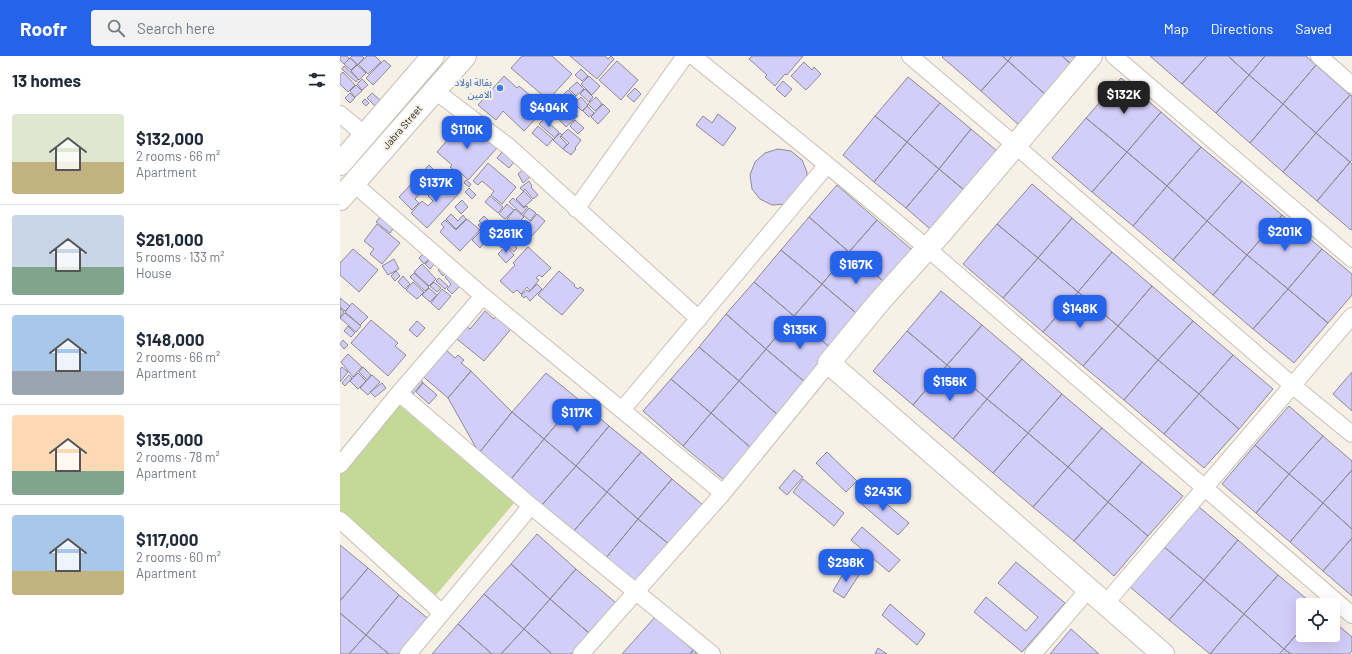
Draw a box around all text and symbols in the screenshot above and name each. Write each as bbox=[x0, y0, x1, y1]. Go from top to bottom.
search box bbox=[91, 10, 371, 46]
text: Roofr bbox=[20, 17, 67, 40]
icon: search bbox=[105, 17, 127, 39]
text: Search here bbox=[137, 19, 215, 37]
text: Map bbox=[1164, 20, 1189, 37]
text: Directions bbox=[1211, 20, 1273, 37]
text: Saved bbox=[1295, 20, 1332, 37]
icon: filters bbox=[306, 69, 328, 91]
text: 13 homes bbox=[12, 70, 81, 90]
place label: بقالة اولاد الامين bbox=[455, 76, 492, 100]
pin: $132K bbox=[1096, 81, 1152, 115]
marker: بقالة اولاد الامين bbox=[495, 83, 505, 93]
text: $132K bbox=[1107, 86, 1141, 102]
pin: $404K bbox=[521, 94, 577, 128]
text: $404K bbox=[530, 99, 568, 115]
street label: Jabra Street bbox=[380, 102, 425, 151]
pin: $110K bbox=[439, 116, 495, 150]
text: $110K bbox=[451, 121, 483, 137]
text: $132,000 bbox=[136, 128, 204, 148]
icon: home bbox=[44, 130, 92, 178]
text: 2 rooms · 66 m² bbox=[136, 148, 220, 164]
text: Apartment bbox=[136, 164, 197, 180]
pin: $137K bbox=[408, 169, 464, 203]
text: $137K bbox=[419, 174, 453, 190]
pin: $201K bbox=[1257, 218, 1313, 252]
pin: $261K bbox=[478, 220, 534, 254]
text: $201K bbox=[1268, 223, 1302, 239]
text: $261K bbox=[489, 225, 523, 241]
text: $261,000 bbox=[136, 229, 203, 249]
icon: home bbox=[44, 231, 92, 279]
text: 5 rooms · 133 m² bbox=[136, 249, 225, 265]
pin: $167K bbox=[828, 251, 884, 285]
text: $167K bbox=[839, 256, 873, 272]
text: House bbox=[136, 265, 172, 281]
pin: $148K bbox=[1052, 295, 1108, 329]
text: $148K bbox=[1062, 300, 1098, 316]
pin: $135K bbox=[772, 316, 828, 350]
text: $135K bbox=[783, 321, 817, 337]
text: $148,000 bbox=[136, 329, 204, 349]
icon: home bbox=[44, 331, 92, 379]
text: 2 rooms · 66 m² bbox=[136, 349, 220, 365]
text: Apartment bbox=[136, 365, 197, 381]
pin: $156K bbox=[922, 368, 978, 402]
text: $156K bbox=[933, 373, 967, 389]
pin: $117K bbox=[549, 399, 605, 433]
text: $117K bbox=[561, 404, 593, 420]
text: $135,000 bbox=[136, 429, 203, 449]
icon: home bbox=[44, 431, 92, 479]
text: 2 rooms · 78 m² bbox=[136, 449, 220, 465]
text: Apartment bbox=[136, 465, 197, 481]
pin: $243K bbox=[855, 478, 911, 512]
text: $243K bbox=[864, 483, 902, 499]
text: $117,000 bbox=[136, 529, 198, 549]
icon: home bbox=[44, 531, 92, 579]
text: 2 rooms · 60 m² bbox=[136, 549, 221, 565]
pin: $298K bbox=[818, 549, 874, 583]
text: $298K bbox=[828, 554, 864, 570]
text: Apartment bbox=[136, 565, 197, 581]
map controls bbox=[1296, 598, 1340, 642]
button: locate bbox=[1296, 598, 1340, 642]

